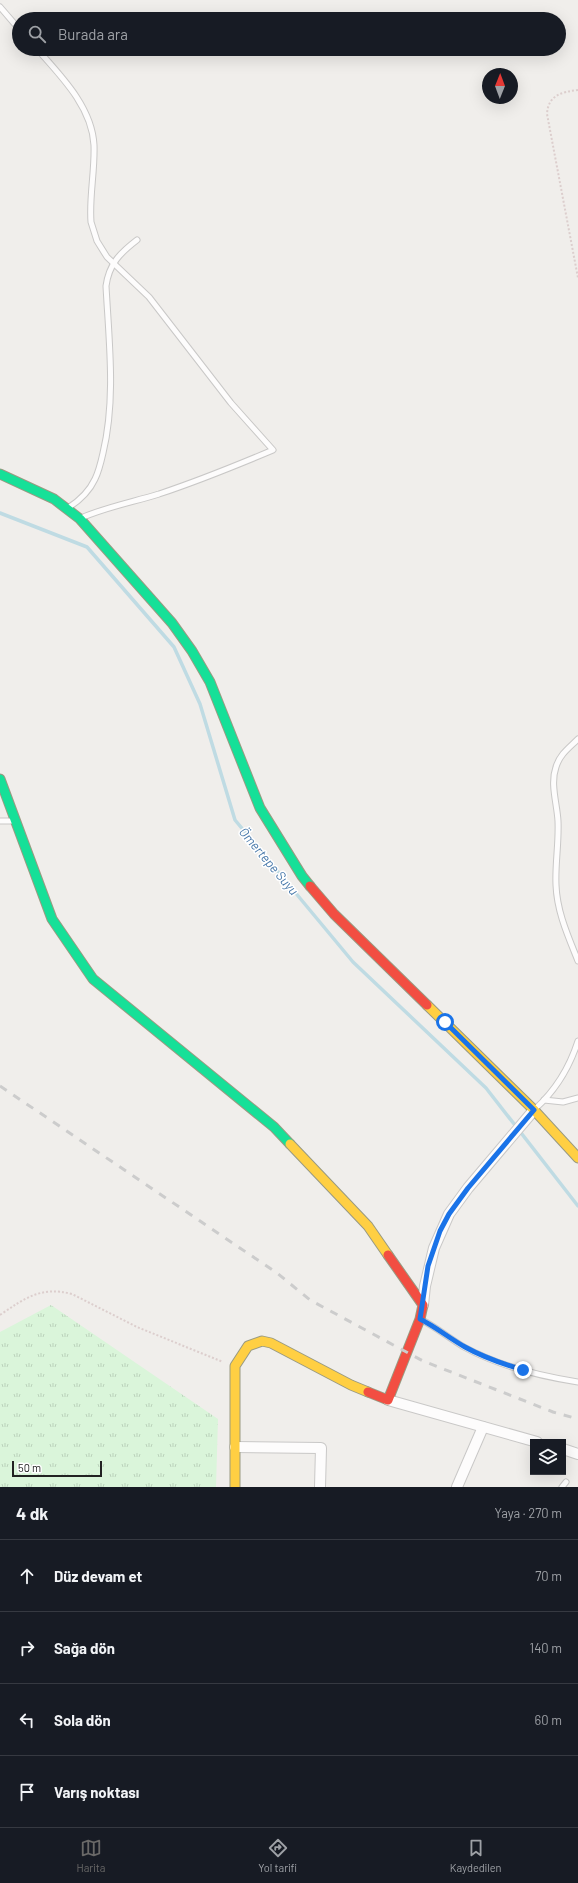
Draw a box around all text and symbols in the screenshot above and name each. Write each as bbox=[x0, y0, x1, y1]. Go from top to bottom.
search box bbox=[12, 12, 566, 56]
icon: search bbox=[26, 23, 48, 45]
text: Burada ara bbox=[58, 25, 128, 43]
north arrow bbox=[482, 68, 518, 104]
water label: Ömertepe Suyu bbox=[236, 824, 302, 898]
route start bbox=[436, 1013, 454, 1031]
route end bbox=[514, 1361, 532, 1379]
map controls bbox=[530, 1439, 566, 1475]
button: layers bbox=[530, 1439, 566, 1475]
scale bar bbox=[12, 1459, 102, 1478]
text: 50 m bbox=[18, 1461, 41, 1474]
text: 4 dk bbox=[16, 1503, 48, 1523]
text: Yaya · 270 m bbox=[494, 1505, 562, 1521]
icon: ahead bbox=[16, 1565, 38, 1587]
text: Düz devam et bbox=[54, 1567, 142, 1585]
text: 70 m bbox=[535, 1568, 562, 1584]
icon: right bbox=[16, 1637, 38, 1659]
text: Sağa dön bbox=[54, 1639, 115, 1657]
text: 140 m bbox=[530, 1640, 562, 1656]
icon: left bbox=[16, 1709, 38, 1731]
text: Sola dön bbox=[54, 1711, 111, 1729]
text: 60 m bbox=[535, 1712, 562, 1728]
icon: arrive bbox=[16, 1781, 38, 1803]
text: Varış noktası bbox=[54, 1783, 139, 1801]
tab: Harita bbox=[77, 1837, 105, 1874]
tab: Yol tarifi bbox=[258, 1837, 297, 1874]
tab: Kaydedilen bbox=[450, 1837, 501, 1874]

